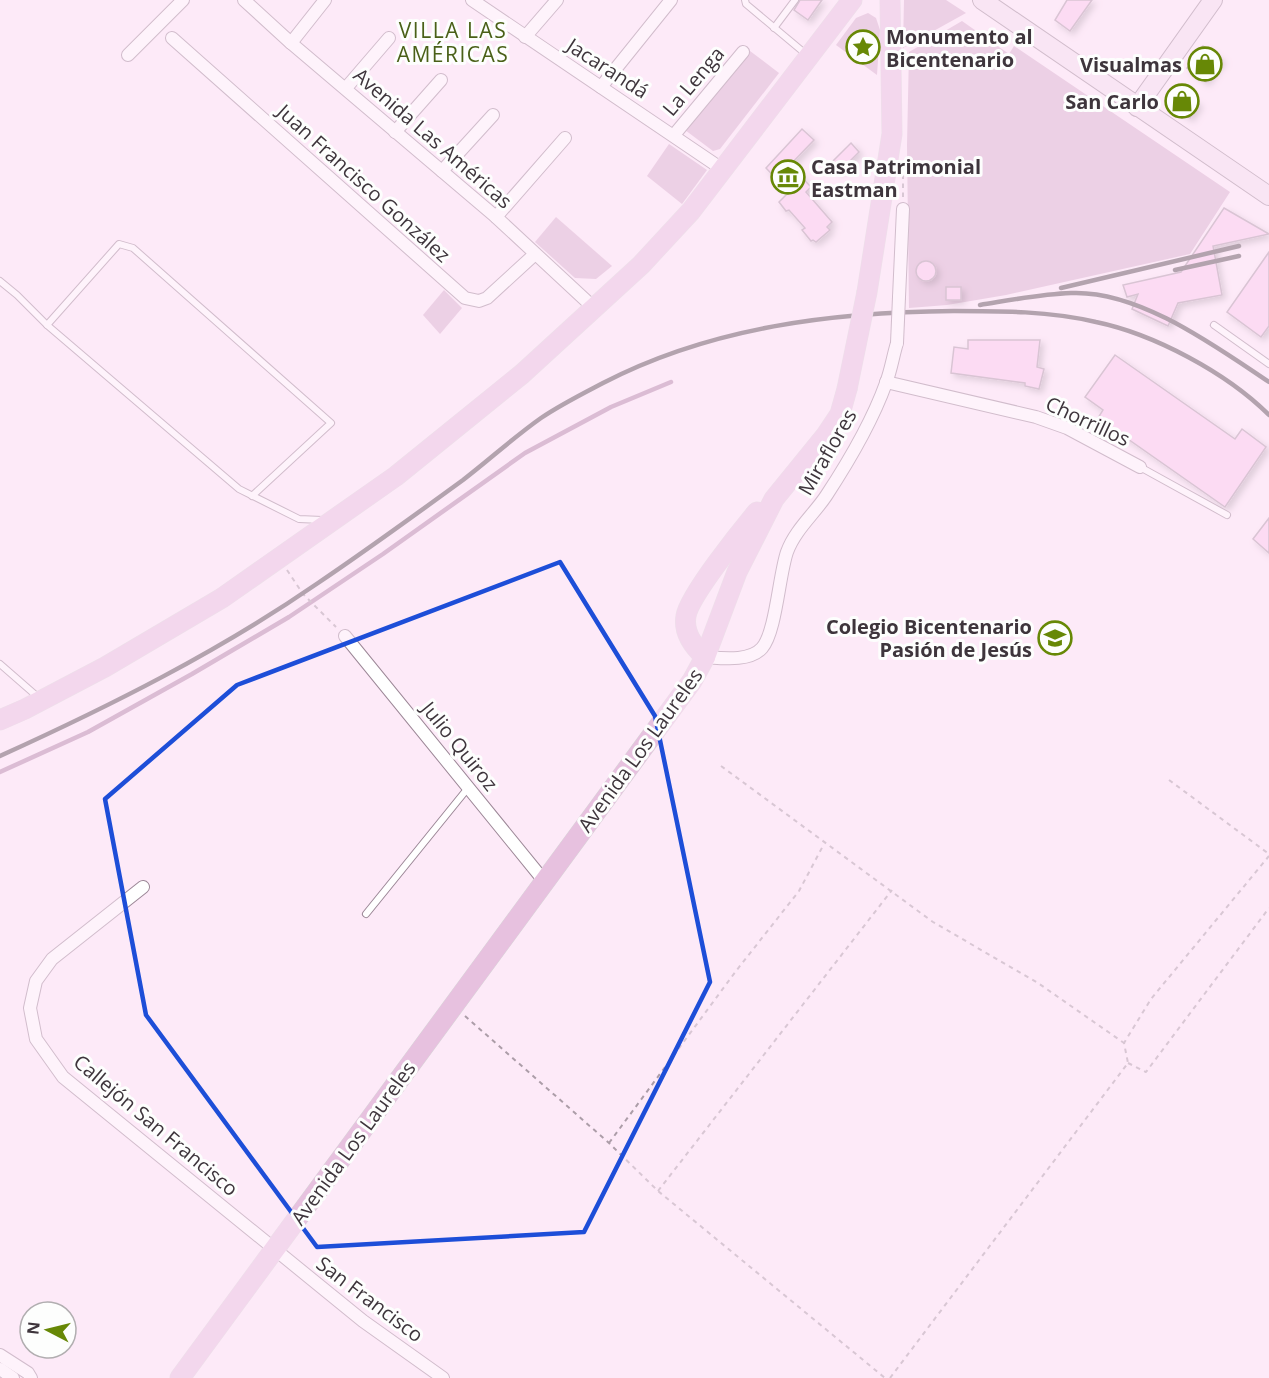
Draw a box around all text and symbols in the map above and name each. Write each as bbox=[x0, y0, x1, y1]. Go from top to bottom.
district label: VILLA LAS AMÉRICAS bbox=[397, 16, 509, 68]
place label: Monumento al Bicentenario bbox=[886, 23, 1033, 73]
place icon: Monumento al Bicentenario bbox=[845, 29, 881, 65]
street label: Jacarandá bbox=[560, 31, 654, 104]
street label: La Lenga bbox=[656, 41, 730, 121]
shop icon: Visualmas bbox=[1187, 46, 1223, 82]
place label: Visualmas bbox=[1080, 51, 1182, 78]
street label: Avenida Las Américas bbox=[348, 62, 518, 214]
shop icon: San Carlo bbox=[1164, 83, 1200, 119]
place label: San Carlo bbox=[1065, 88, 1159, 115]
street label: Juan Francisco González bbox=[270, 97, 456, 268]
place label: Casa Patrimonial Eastman bbox=[811, 153, 981, 203]
museum icon: Casa Patrimonial Eastman bbox=[770, 159, 806, 195]
street label: Chorrillos bbox=[1042, 390, 1134, 452]
street label: Miraflores bbox=[792, 404, 862, 500]
place label: Colegio Bicentenario Pasión de Jesús bbox=[826, 613, 1032, 663]
school or university icon: Colegio Bicentenario Pasión de Jesús bbox=[1037, 620, 1073, 656]
street label: Avenida Los Laureles bbox=[571, 663, 709, 837]
street label: Julio Quiroz bbox=[414, 694, 504, 796]
street label: Callejón San Francisco bbox=[68, 1048, 244, 1202]
street label: Avenida Los Laureles bbox=[284, 1056, 422, 1230]
street label: San Francisco bbox=[311, 1250, 429, 1348]
north arrow bbox=[18, 1300, 78, 1360]
text: N bbox=[21, 1320, 45, 1336]

